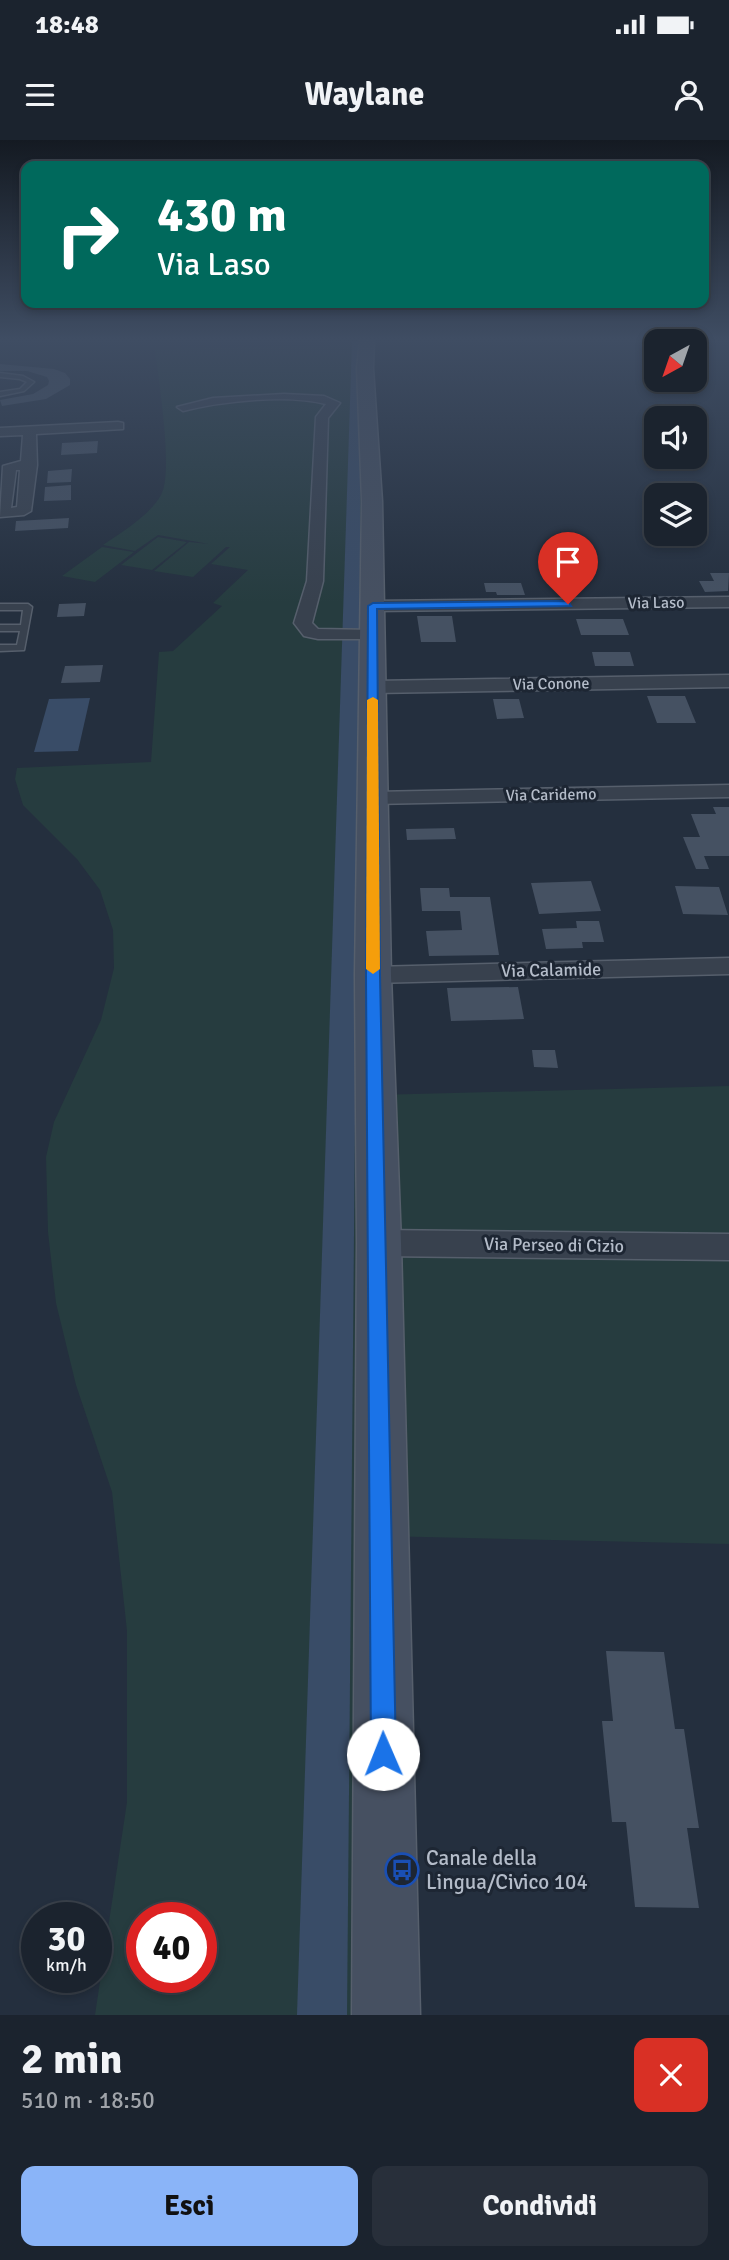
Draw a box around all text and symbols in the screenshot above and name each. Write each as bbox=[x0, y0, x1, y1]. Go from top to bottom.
text: 18:48 bbox=[35, 9, 99, 41]
text: Waylane bbox=[305, 75, 424, 114]
icon: menu bbox=[21, 76, 59, 114]
icon: person bbox=[670, 76, 708, 114]
text: 430 m bbox=[157, 185, 287, 245]
icon: right bbox=[42, 189, 133, 280]
text: Via Laso bbox=[157, 245, 271, 284]
north arrow bbox=[644, 329, 707, 392]
map controls bbox=[644, 329, 707, 546]
button: sound bbox=[644, 406, 707, 469]
button: layers bbox=[644, 483, 707, 546]
pin bbox=[538, 532, 598, 604]
icon: arrive bbox=[549, 543, 587, 581]
street label: Via Laso bbox=[627, 593, 685, 613]
street label: Via Conone bbox=[512, 673, 590, 695]
street label: Via Caridemo bbox=[505, 784, 597, 806]
street label: Via Calamide bbox=[501, 958, 601, 982]
street label: Via Perseo di Cizio bbox=[484, 1233, 624, 1257]
position arrow bbox=[346, 1717, 420, 1791]
place label: Canale della Lingua/Civico 104 bbox=[426, 1845, 588, 1895]
bus stop icon: Canale della Lingua/Civico 104 bbox=[383, 1851, 421, 1889]
speed limit sign: 40 bbox=[126, 1902, 217, 1993]
text: 30 bbox=[48, 1917, 85, 1960]
text: km/h bbox=[46, 1954, 87, 1976]
text: 2 min bbox=[21, 2034, 122, 2085]
button: close bbox=[634, 2038, 708, 2112]
text: 510 m · 18:50 bbox=[21, 2086, 155, 2115]
button: Esci bbox=[21, 2166, 358, 2246]
button: Condividi bbox=[372, 2166, 708, 2246]

